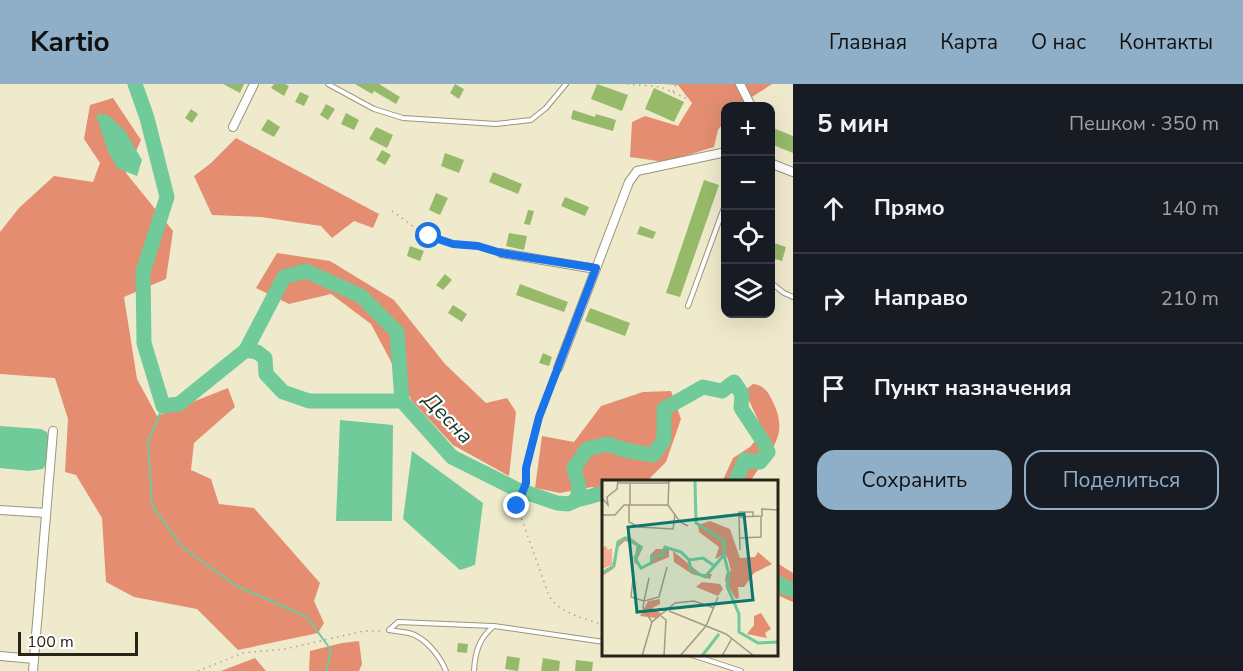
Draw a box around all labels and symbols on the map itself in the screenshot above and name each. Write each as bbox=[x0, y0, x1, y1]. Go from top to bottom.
route start bbox=[415, 222, 441, 248]
water label: Десна bbox=[416, 386, 479, 450]
inset map bbox=[602, 480, 778, 656]
route end bbox=[503, 492, 529, 518]
scale bar bbox=[18, 629, 138, 656]

